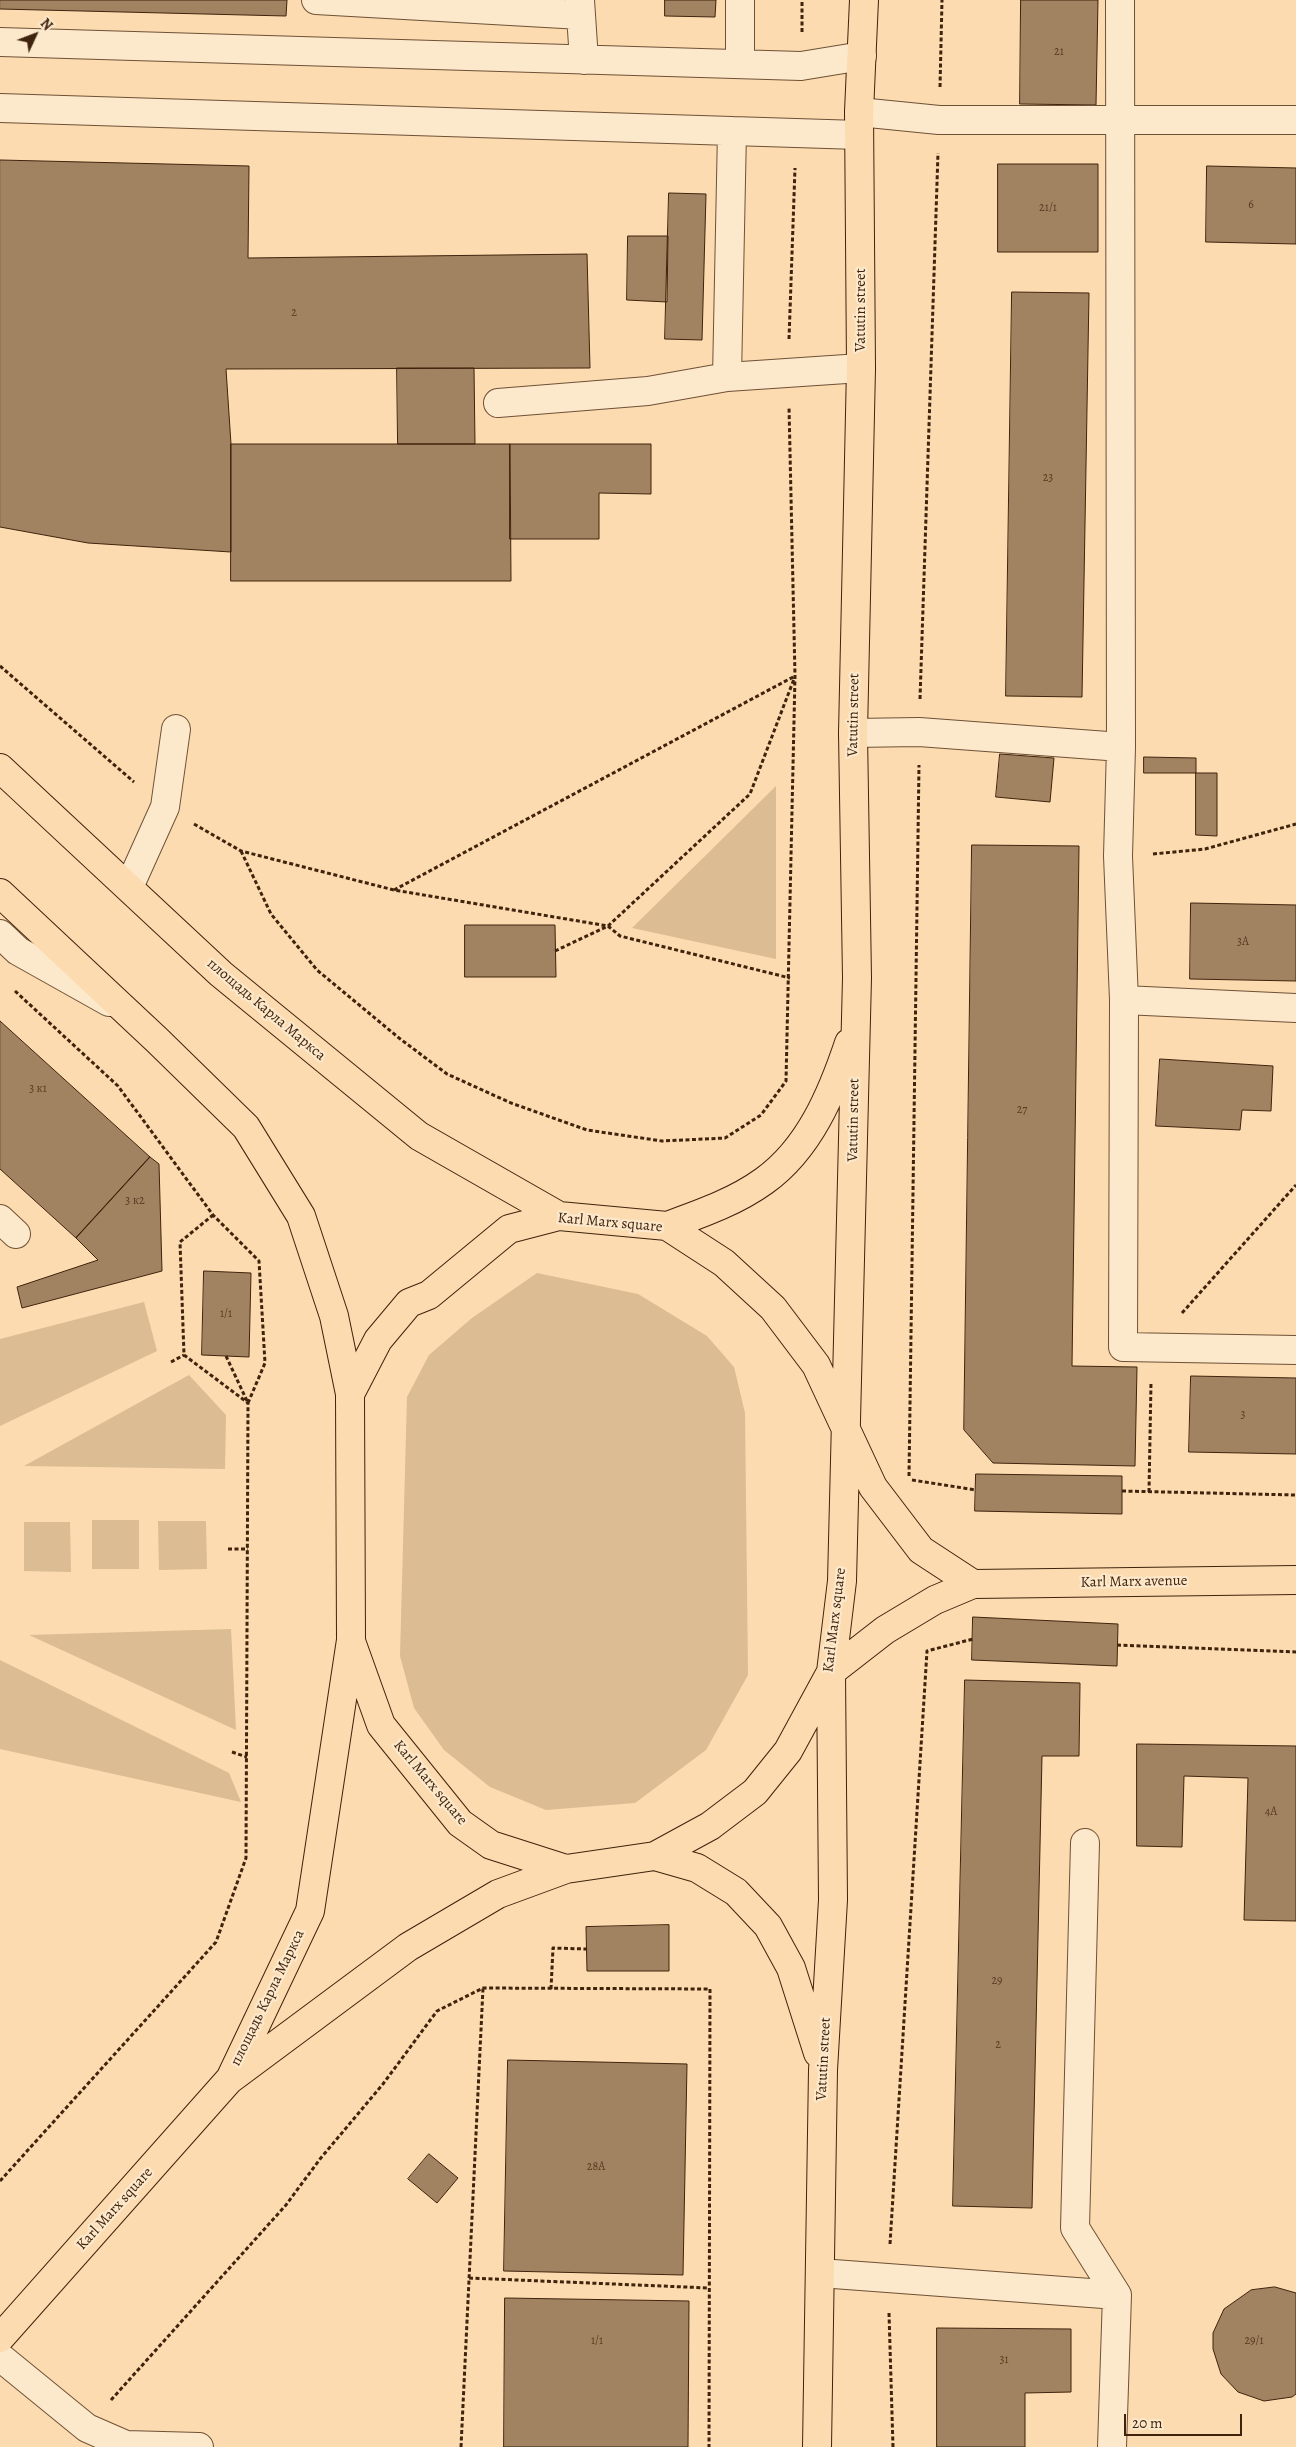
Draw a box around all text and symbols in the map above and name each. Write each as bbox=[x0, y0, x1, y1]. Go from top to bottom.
north arrow bbox=[10, 10, 60, 60]
text: N bbox=[36, 14, 57, 35]
house number: 21 bbox=[1054, 45, 1064, 59]
house number: 6 bbox=[1248, 198, 1254, 212]
house number: 21/1 bbox=[1039, 201, 1057, 215]
street label: Vatutin street bbox=[852, 268, 870, 352]
house number: 2 bbox=[291, 306, 297, 320]
house number: 23 bbox=[1043, 471, 1053, 485]
street label: Vatutin street bbox=[844, 673, 864, 757]
house number: 3А bbox=[1237, 935, 1249, 949]
street label: площадь Карла Маркса bbox=[203, 955, 329, 1065]
street label: Vatutin street bbox=[844, 1078, 864, 1162]
house number: 3 к1 bbox=[29, 1082, 47, 1096]
house number: 27 bbox=[1017, 1103, 1027, 1117]
house number: 3 к2 bbox=[125, 1194, 145, 1208]
street label: Karl Marx square bbox=[557, 1209, 663, 1237]
house number: 1/1 bbox=[220, 1307, 232, 1321]
house number: 3 bbox=[1241, 1408, 1245, 1422]
street label: Karl Marx square bbox=[820, 1567, 850, 1673]
street label: Karl Marx avenue bbox=[1080, 1572, 1188, 1592]
street label: Karl Marx square bbox=[389, 1737, 471, 1829]
house number: 4А bbox=[1265, 1805, 1277, 1819]
street label: площадь Карла Маркса bbox=[227, 1927, 309, 2069]
house number: 29 bbox=[991, 1974, 1003, 1988]
street label: Vatutin street bbox=[813, 2017, 835, 2101]
house number: 2 bbox=[995, 2038, 1001, 2052]
house number: 28А bbox=[587, 2160, 605, 2174]
street label: Karl Marx square bbox=[73, 2164, 157, 2254]
house number: 1/1 bbox=[591, 2334, 603, 2348]
house number: 29/1 bbox=[1244, 2334, 1264, 2348]
house number: 31 bbox=[999, 2353, 1009, 2367]
scale bar bbox=[1126, 2404, 1244, 2436]
text: 20 m bbox=[1132, 2413, 1163, 2433]

